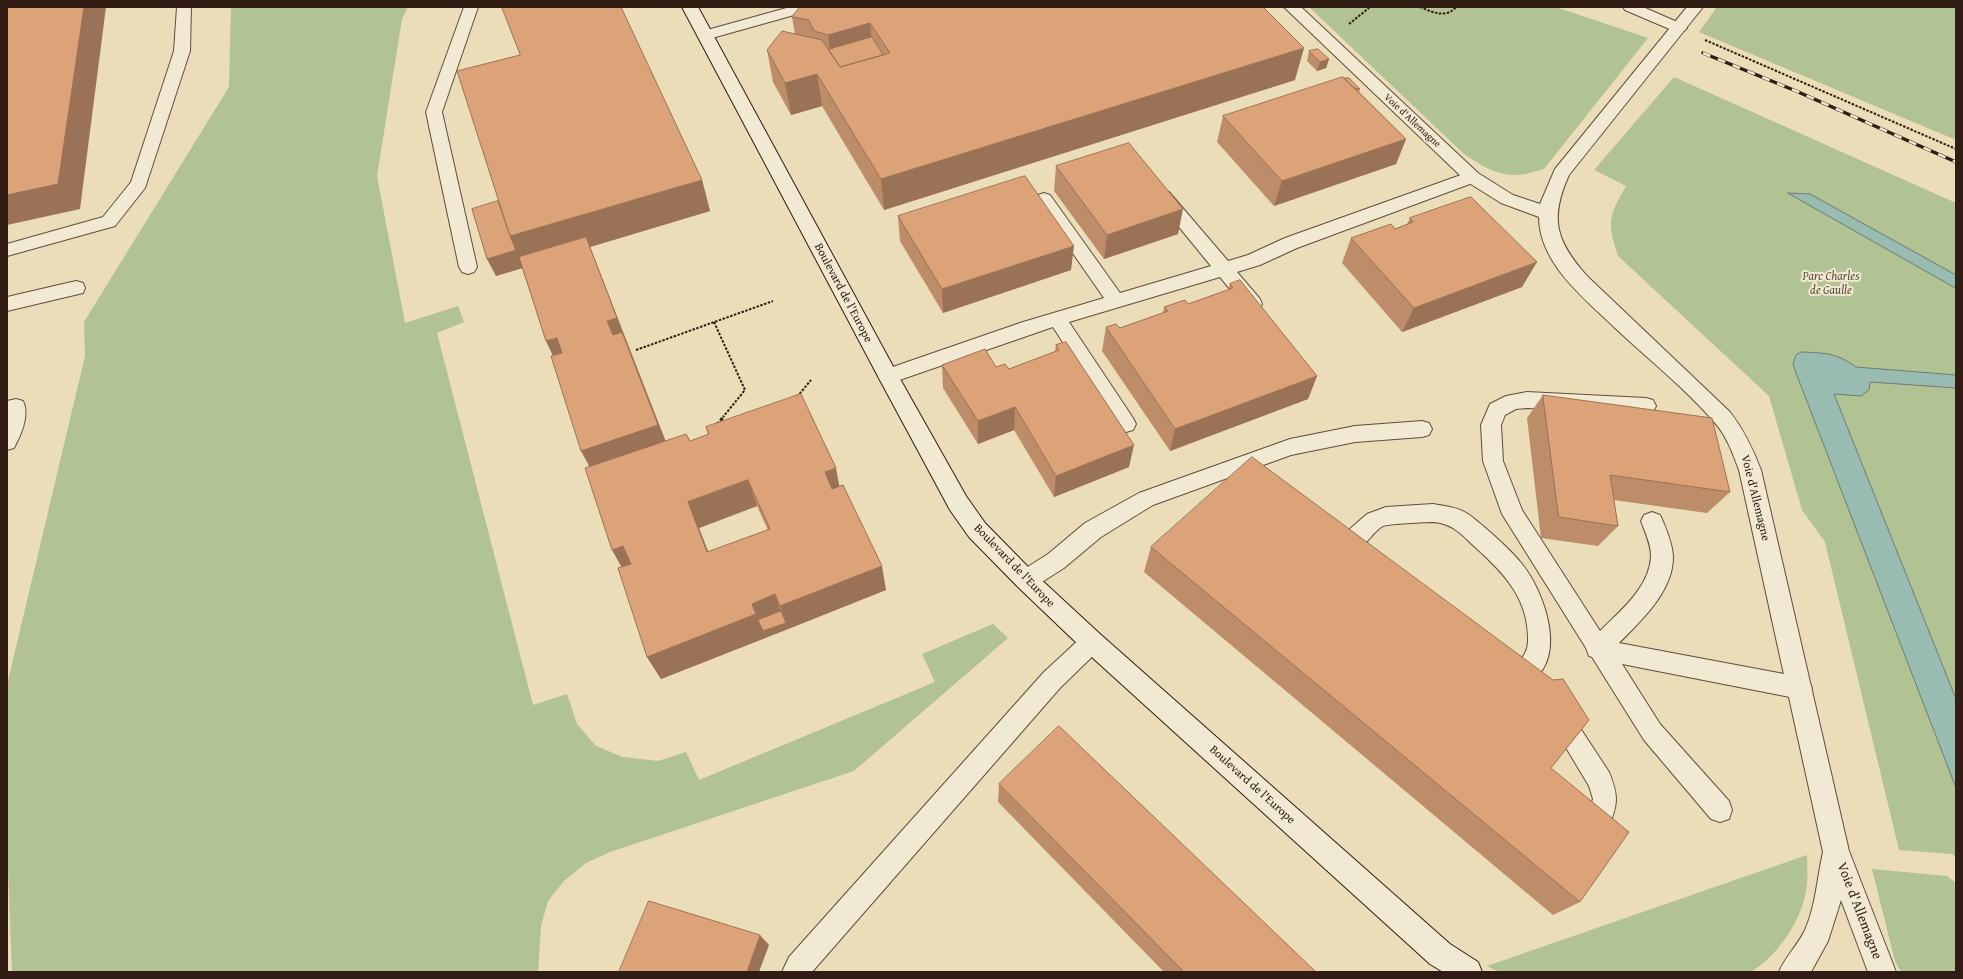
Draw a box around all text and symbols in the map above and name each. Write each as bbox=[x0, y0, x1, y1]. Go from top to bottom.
street label: Voie d'Allemagne bbox=[1381, 92, 1443, 150]
street label: Boulevard de l'Europe bbox=[811, 241, 875, 345]
park label: Parc Charles de Gaulle bbox=[1803, 270, 1859, 298]
street label: Voie d'Allemagne bbox=[1737, 454, 1773, 542]
street label: Boulevard de l'Europe bbox=[970, 521, 1058, 611]
street label: Boulevard de l'Europe bbox=[1206, 743, 1298, 827]
street label: Voie d'Allemagne bbox=[1833, 860, 1885, 962]

